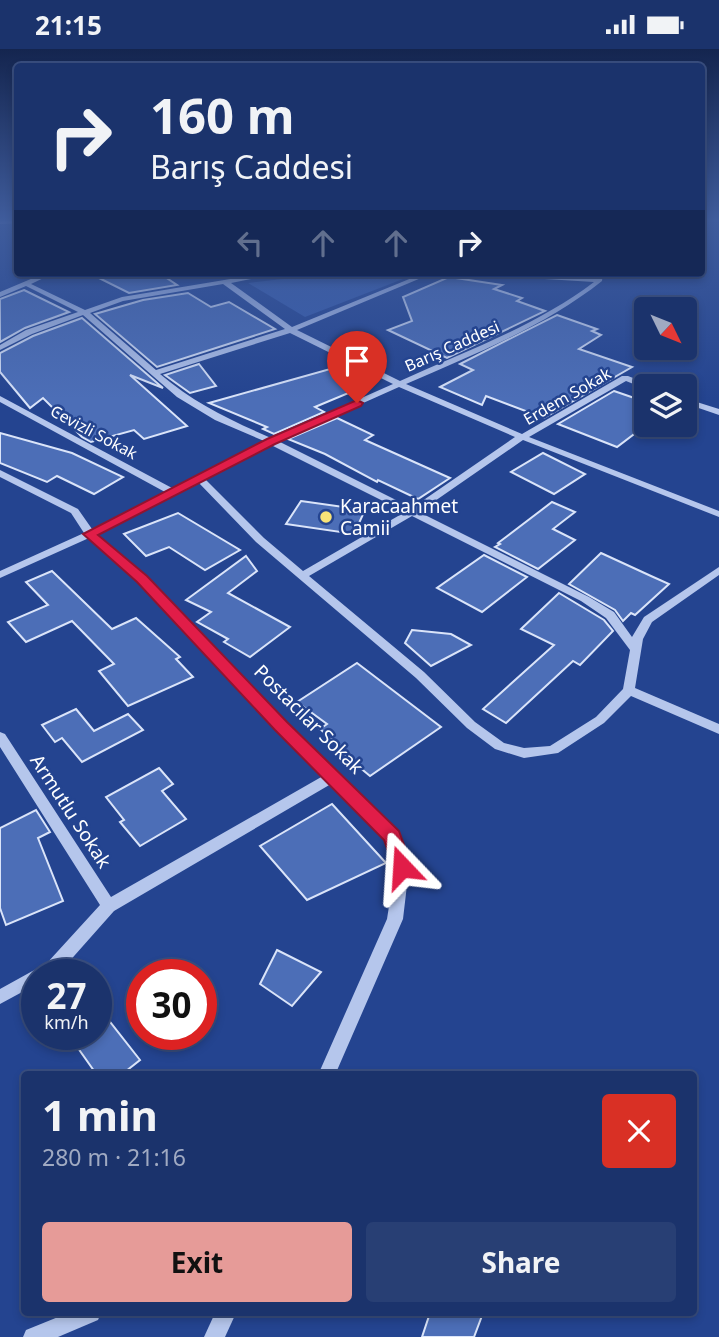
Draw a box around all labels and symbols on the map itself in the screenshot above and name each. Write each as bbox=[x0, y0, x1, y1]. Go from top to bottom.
north arrow bbox=[634, 297, 696, 361]
street label: Barış Caddesi bbox=[401, 315, 503, 377]
pin bbox=[327, 331, 387, 403]
street label: Erdem Sokak bbox=[519, 362, 615, 430]
street label: Cevizli Sokak bbox=[47, 400, 142, 464]
place label: Karacaahmet Camii bbox=[340, 493, 458, 541]
marker: Karacaahmet Camii bbox=[318, 509, 334, 525]
street label: Postacılar Sokak bbox=[249, 659, 369, 779]
street label: Armutlu Sokak bbox=[24, 749, 118, 873]
position arrow bbox=[365, 830, 439, 904]
speed limit sign: 30 bbox=[126, 959, 217, 1050]

